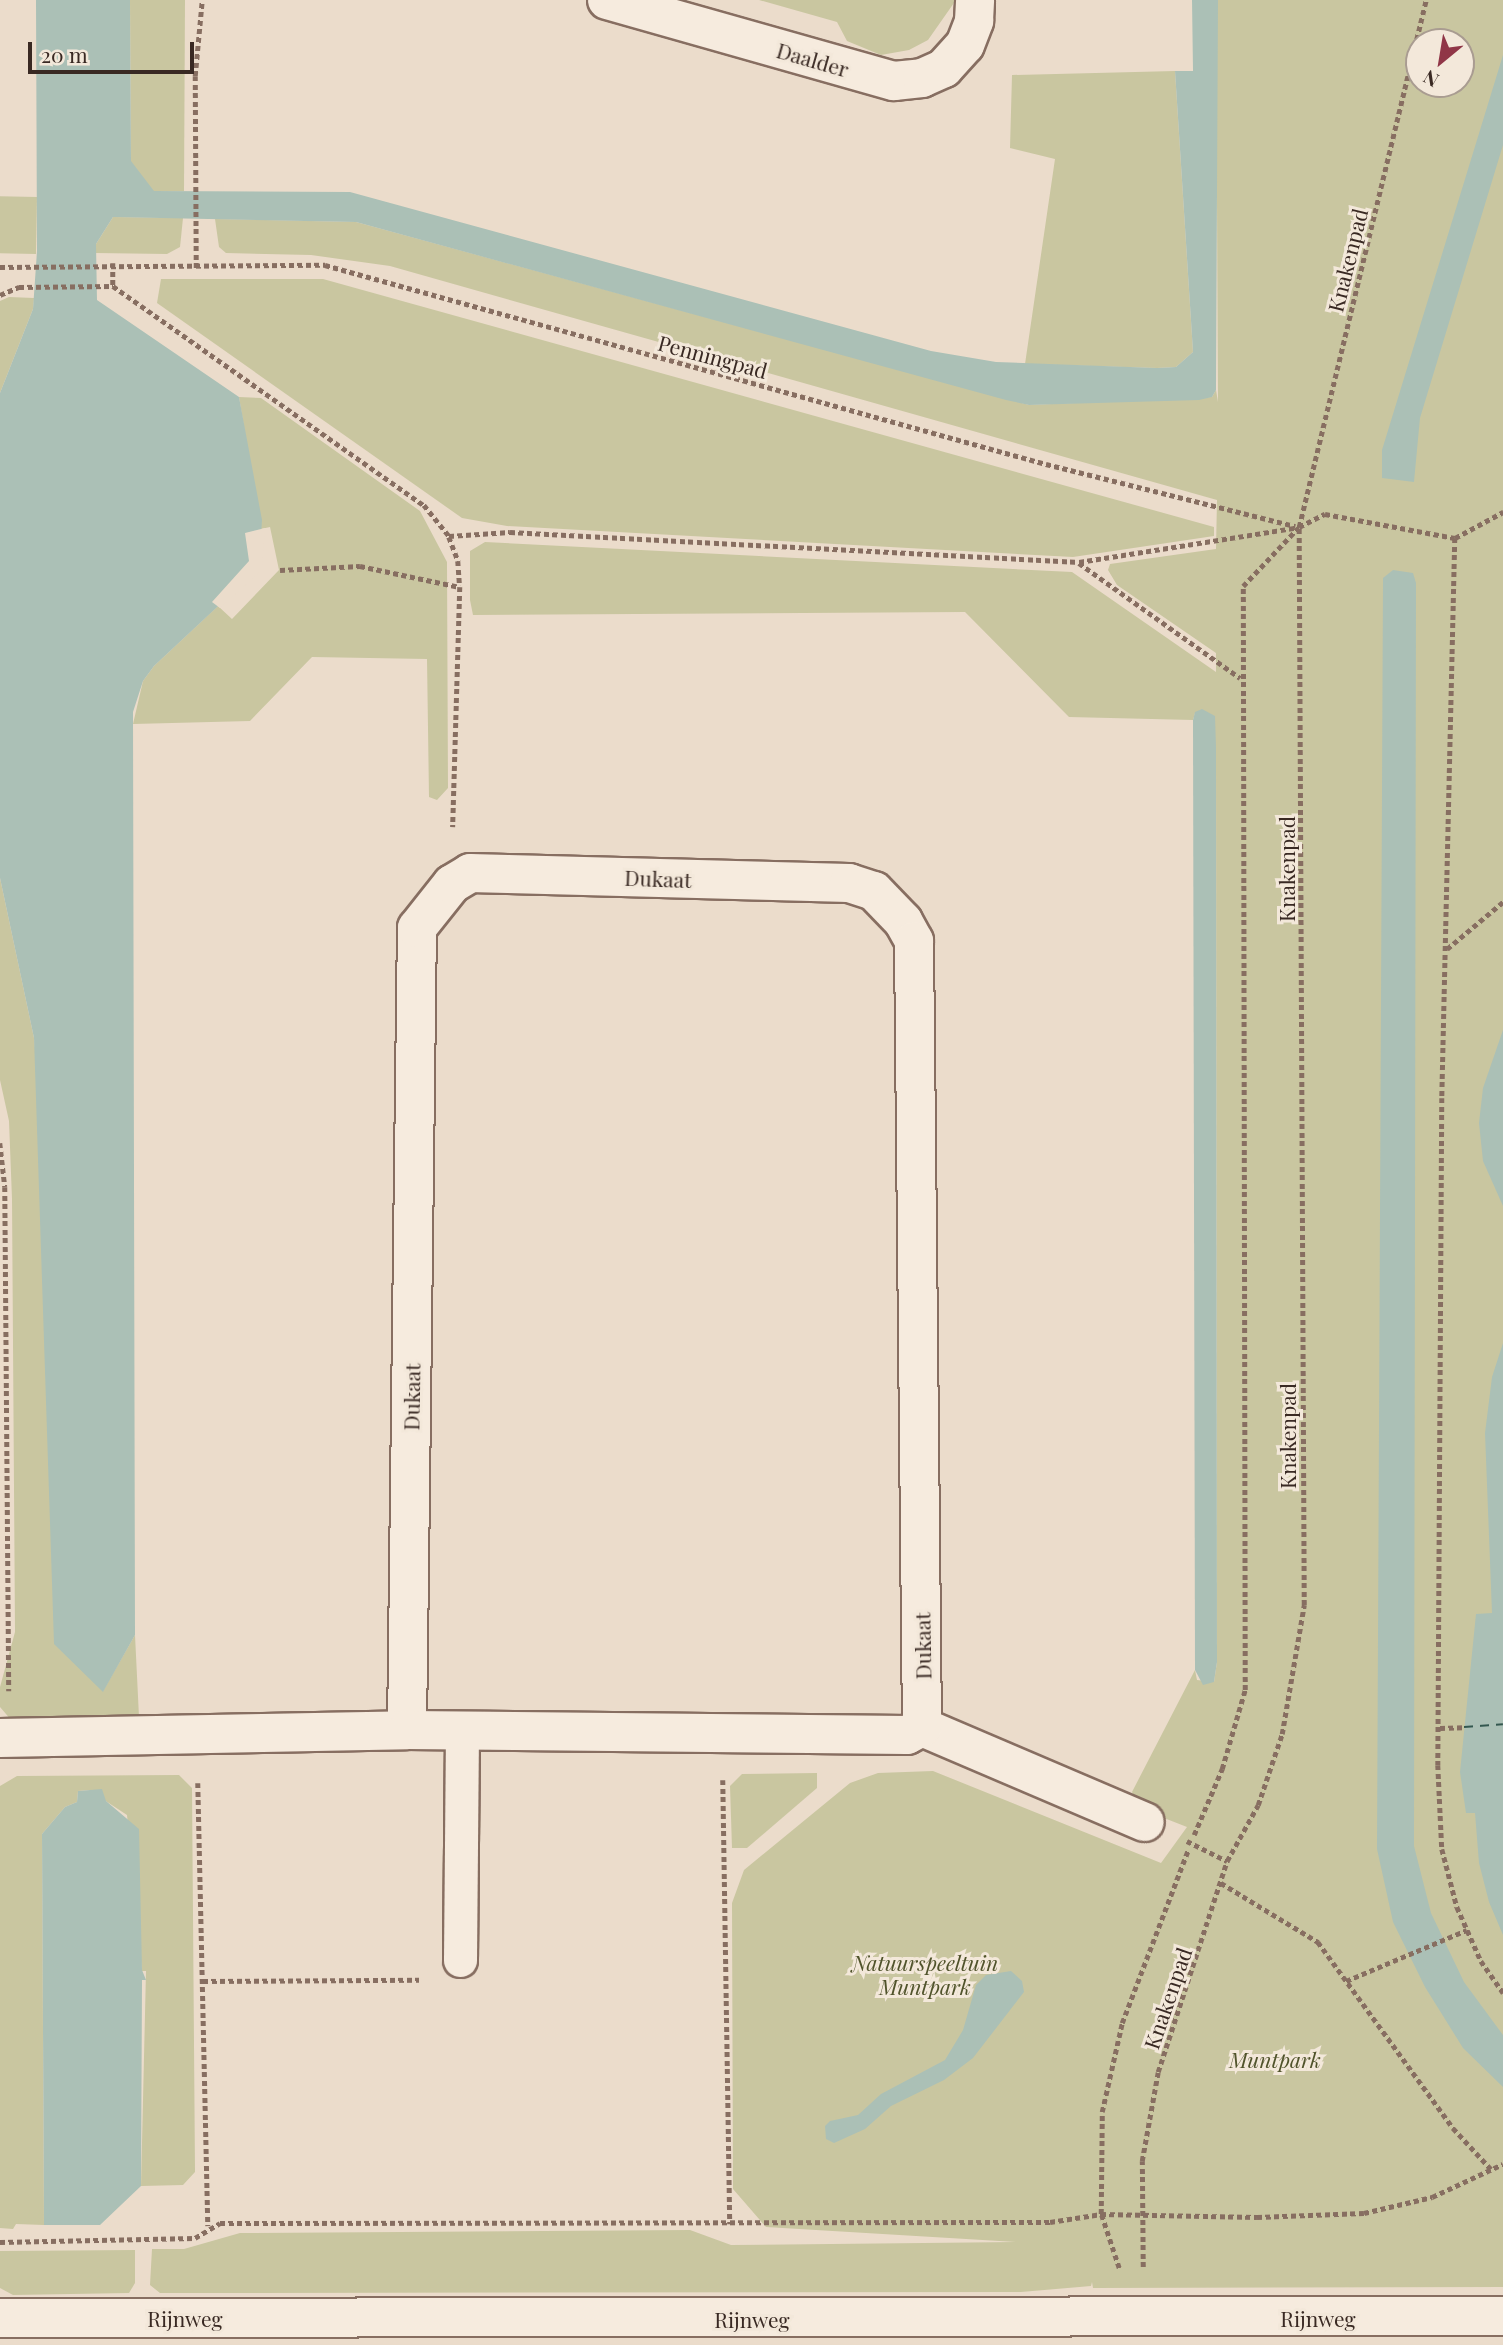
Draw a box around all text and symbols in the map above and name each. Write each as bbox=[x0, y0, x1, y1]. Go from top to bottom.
scale bar bbox=[32, 28, 198, 72]
north arrow bbox=[1405, 28, 1475, 98]
street label: Daalder bbox=[774, 37, 852, 81]
text: 20 m bbox=[41, 40, 88, 68]
text: N bbox=[1418, 65, 1443, 94]
street label: Knakenpad bbox=[1322, 206, 1372, 314]
street label: Penningpad bbox=[656, 329, 770, 383]
street label: Knakenpad bbox=[1273, 816, 1299, 922]
street label: Dukaat bbox=[624, 864, 692, 892]
street label: Dukaat bbox=[398, 1363, 424, 1431]
street label: Knakenpad bbox=[1274, 1383, 1300, 1489]
street label: Dukaat bbox=[909, 1612, 935, 1680]
street label: Knakenpad bbox=[1138, 1944, 1196, 2052]
park label: Natuurspeeltuin Muntpark bbox=[852, 1949, 998, 1999]
park label: Muntpark bbox=[1229, 2046, 1321, 2072]
street label: Rijnweg bbox=[147, 2305, 223, 2331]
street label: Rijnweg bbox=[1280, 2305, 1356, 2331]
street label: Rijnweg bbox=[714, 2306, 790, 2332]

